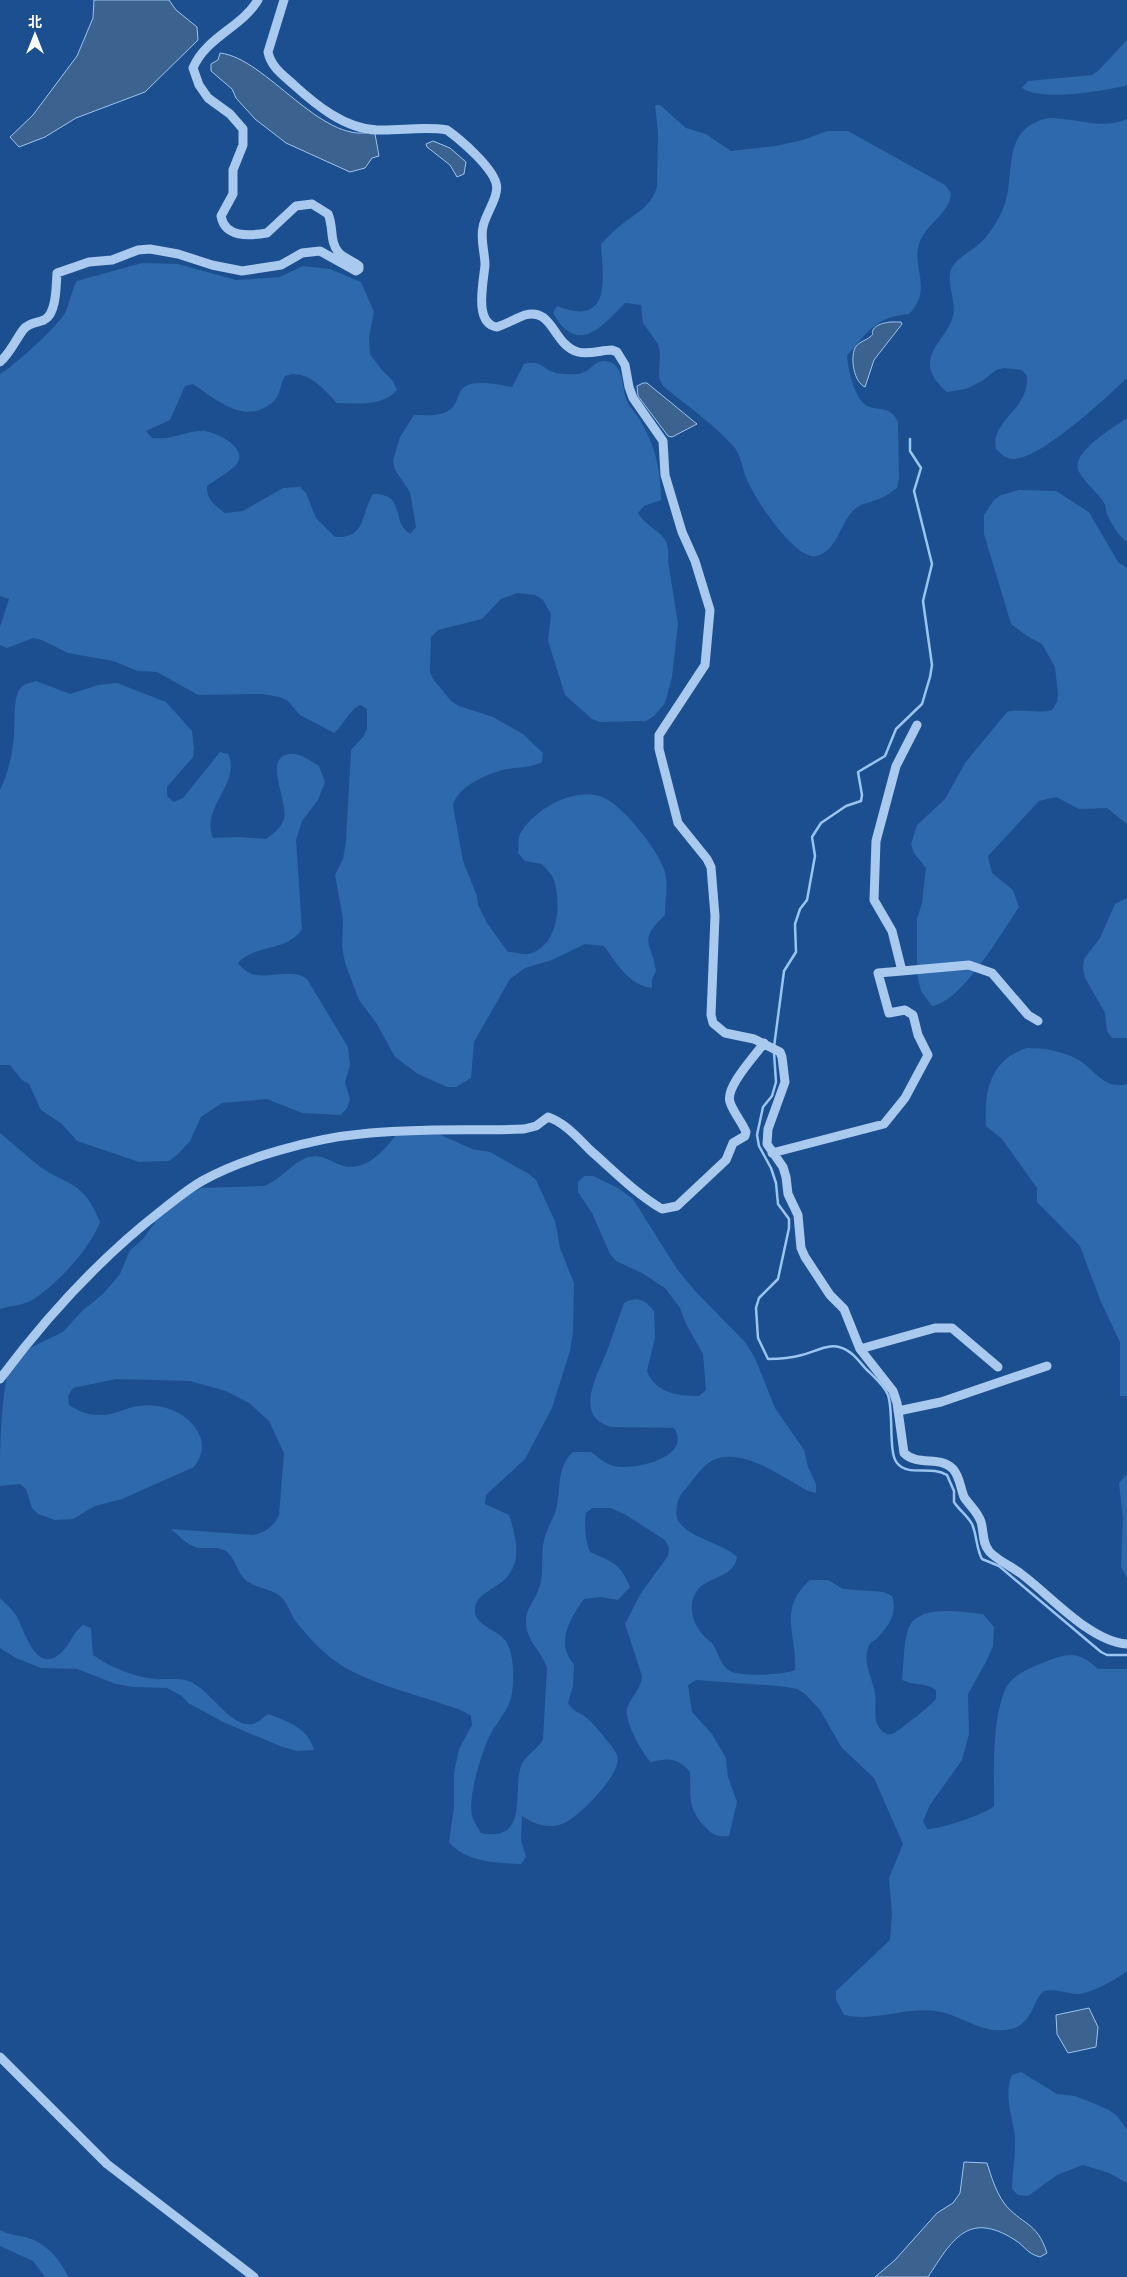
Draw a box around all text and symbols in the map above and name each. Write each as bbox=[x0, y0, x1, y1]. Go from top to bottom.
north arrow bbox=[10, 10, 60, 60]
text: 北 bbox=[28, 14, 42, 30]

